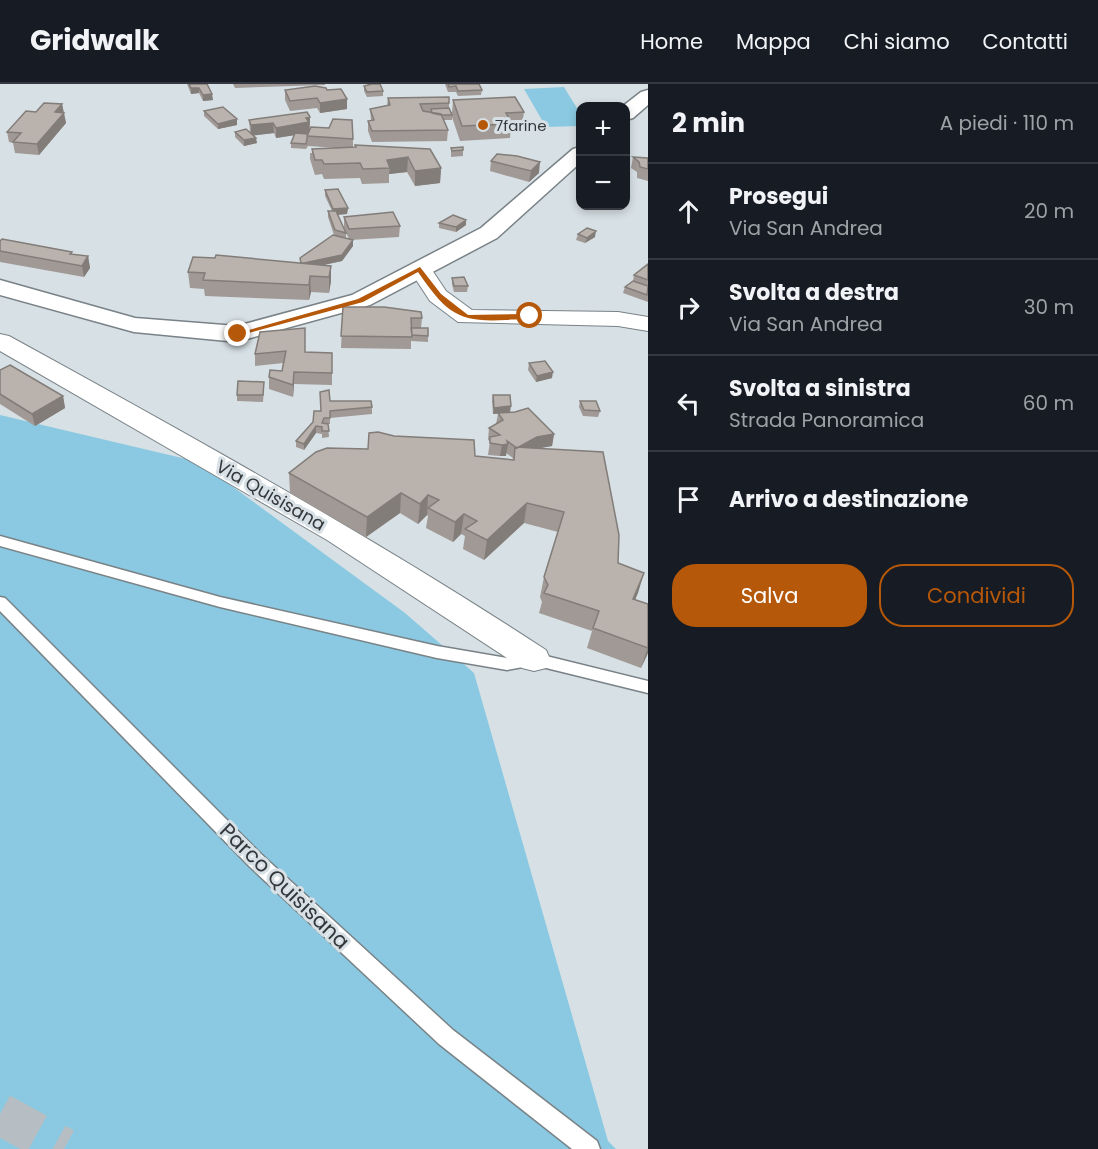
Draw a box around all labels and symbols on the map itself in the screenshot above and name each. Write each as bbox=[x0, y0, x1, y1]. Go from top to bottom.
place label: 7farine bbox=[495, 115, 546, 136]
marker: 7farine bbox=[476, 118, 490, 132]
route start bbox=[516, 302, 542, 328]
route end bbox=[224, 320, 250, 346]
street label: Via Quisisana bbox=[212, 453, 330, 537]
street label: Parco Quisisana bbox=[214, 817, 356, 955]

